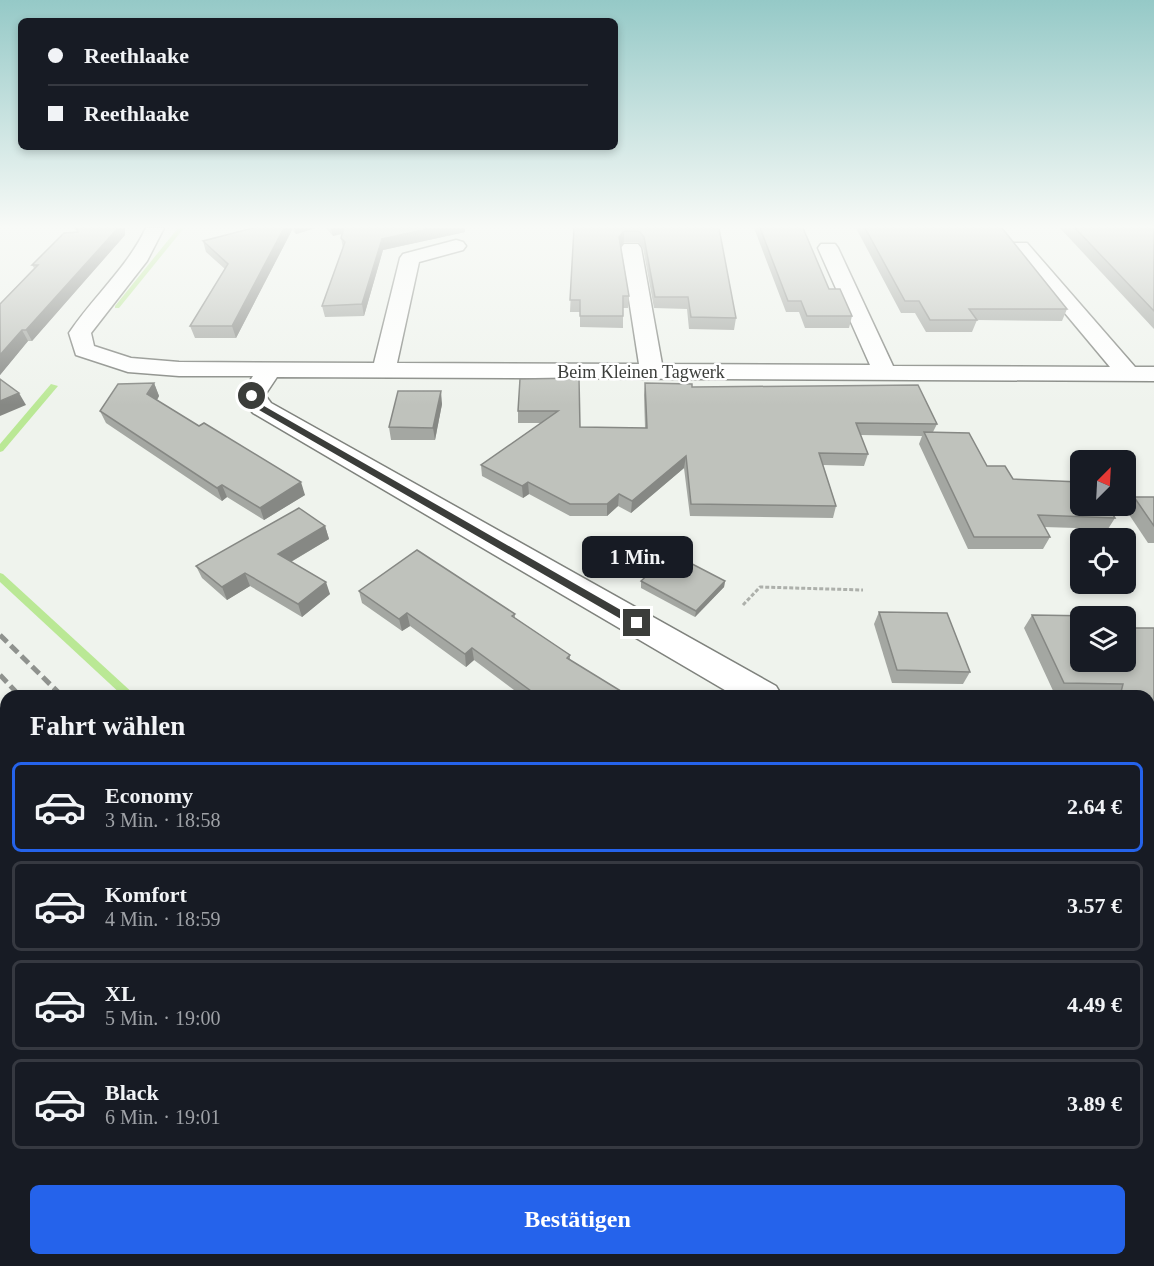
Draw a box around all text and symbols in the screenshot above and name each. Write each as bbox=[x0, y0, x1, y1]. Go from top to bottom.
text: Reethlaake bbox=[84, 43, 189, 68]
text: Reethlaake bbox=[84, 101, 189, 126]
street label: Beim Kleinen Tagwerk bbox=[557, 362, 725, 382]
route start bbox=[238, 382, 265, 409]
north arrow bbox=[1070, 450, 1136, 516]
map controls bbox=[1070, 450, 1136, 672]
button: locate bbox=[1070, 528, 1136, 594]
callout: 1 Min. bbox=[582, 536, 692, 578]
text: 1 Min. bbox=[610, 546, 665, 568]
button: layers bbox=[1070, 606, 1136, 672]
route end bbox=[623, 609, 650, 636]
text: Fahrt wählen bbox=[30, 711, 185, 741]
icon: car bbox=[33, 780, 87, 834]
text: Economy bbox=[105, 783, 193, 808]
text: 2.64 € bbox=[1067, 794, 1122, 819]
text: 3 Min. · 18:58 bbox=[105, 809, 221, 831]
icon: car bbox=[33, 879, 87, 933]
text: Komfort bbox=[105, 882, 187, 907]
text: 3.57 € bbox=[1067, 893, 1122, 918]
text: 4 Min. · 18:59 bbox=[105, 908, 221, 930]
icon: car bbox=[33, 978, 87, 1032]
text: XL bbox=[105, 981, 136, 1006]
text: 4.49 € bbox=[1067, 992, 1122, 1017]
text: 5 Min. · 19:00 bbox=[105, 1007, 221, 1029]
icon: car bbox=[33, 1077, 87, 1131]
text: Black bbox=[105, 1080, 159, 1105]
text: 3.89 € bbox=[1067, 1091, 1122, 1116]
text: 6 Min. · 19:01 bbox=[105, 1106, 221, 1128]
button: Bestätigen bbox=[30, 1185, 1125, 1254]

